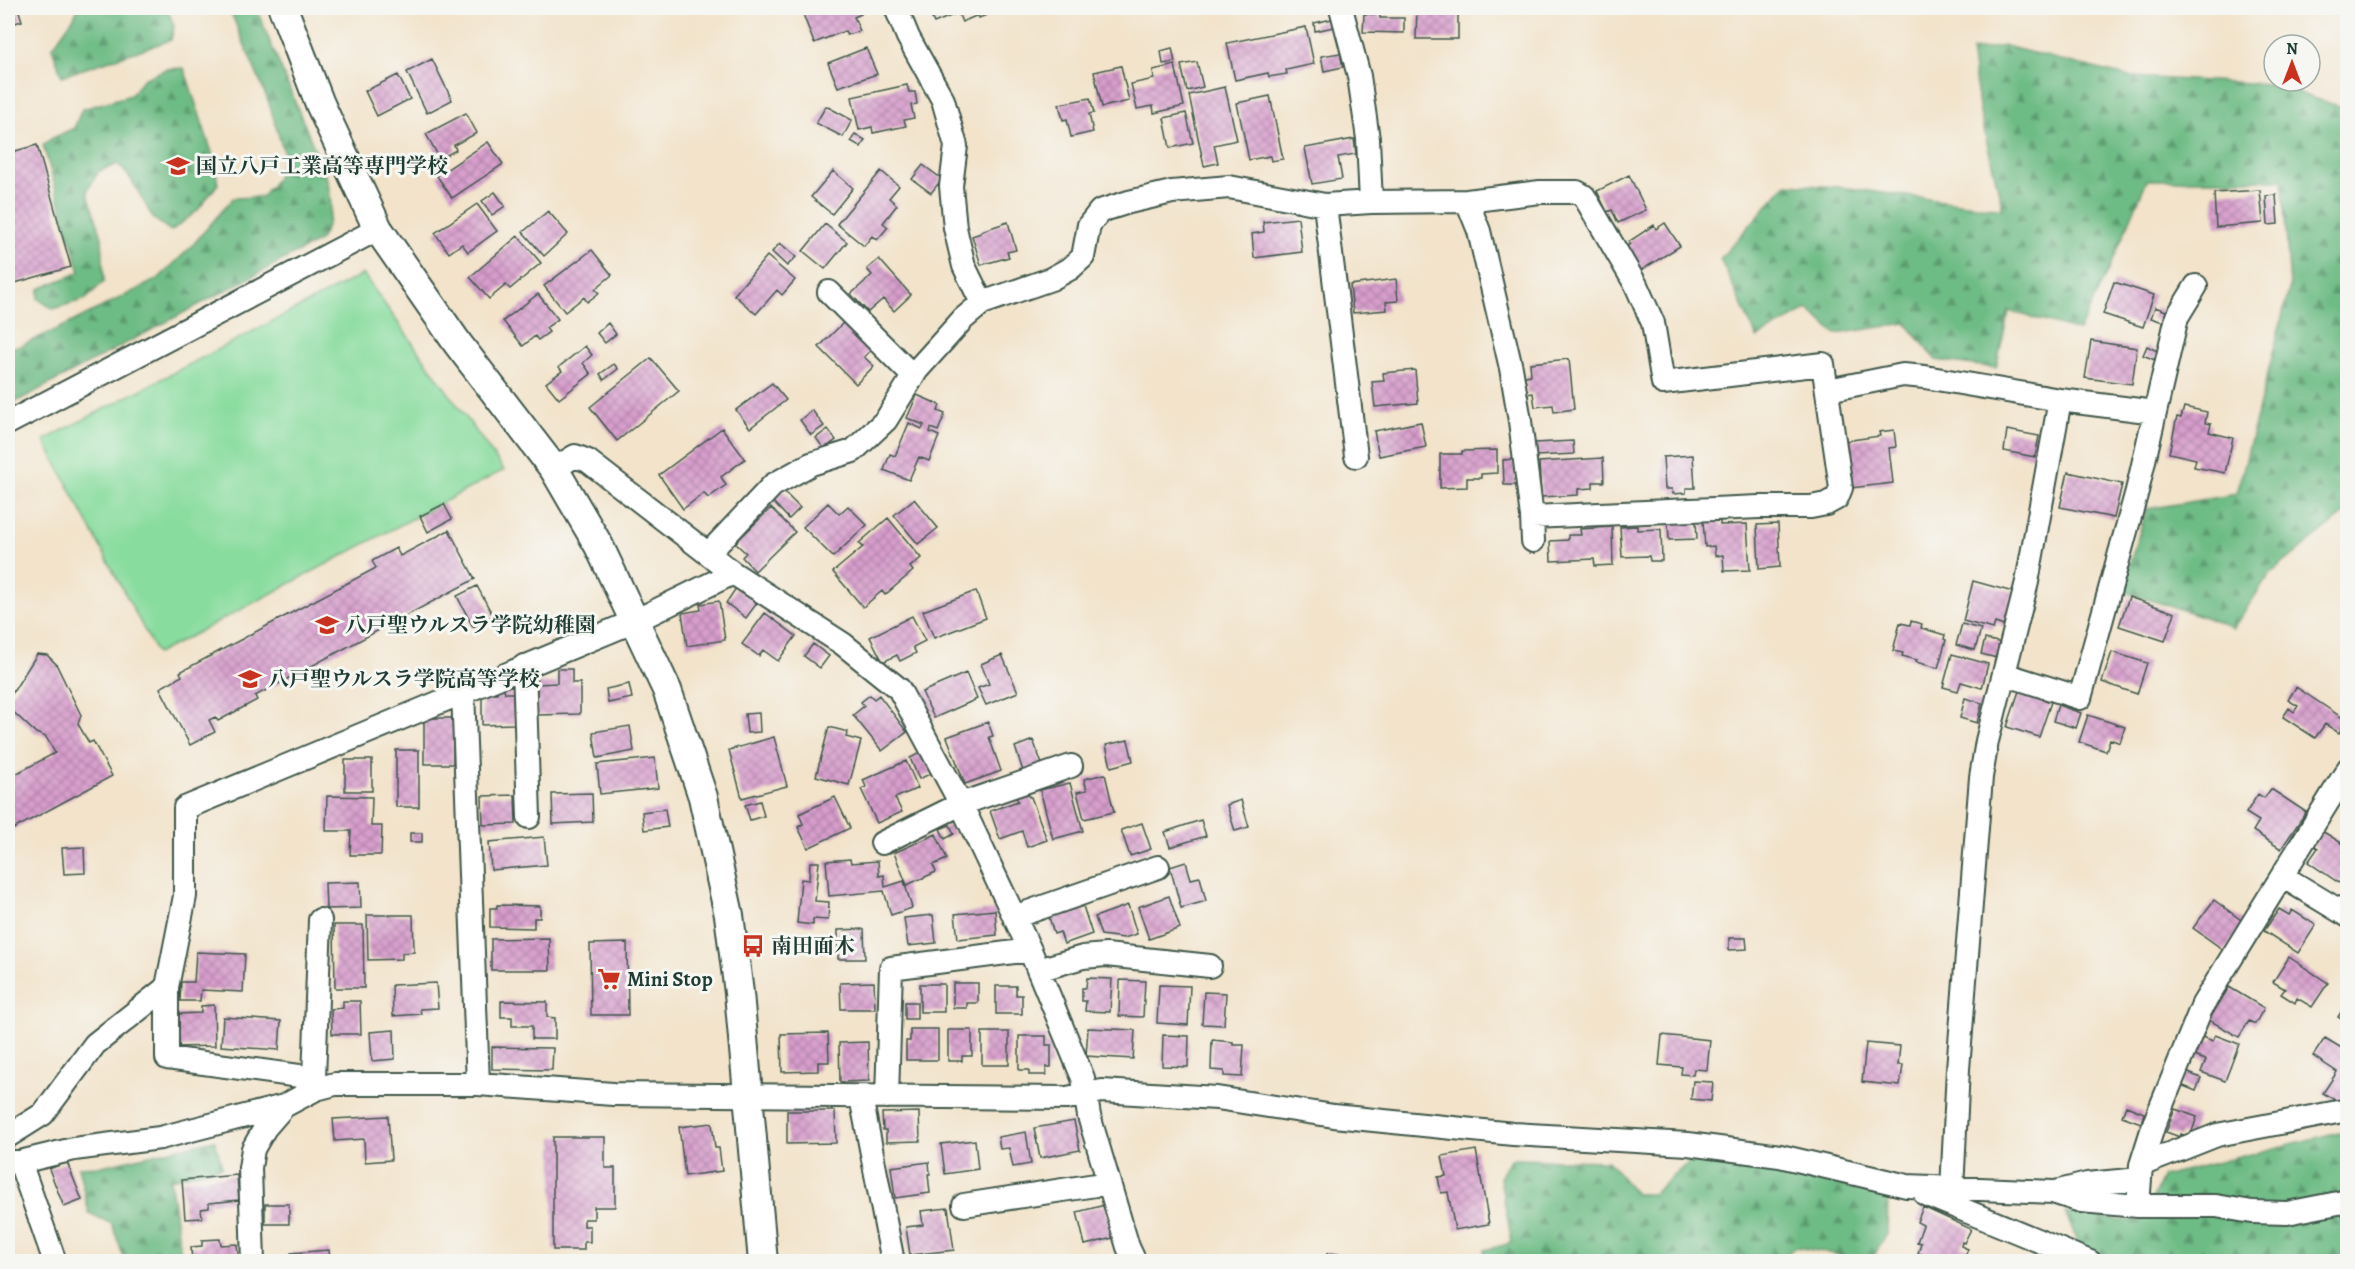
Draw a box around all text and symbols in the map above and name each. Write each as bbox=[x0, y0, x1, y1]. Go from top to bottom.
north arrow bbox=[2262, 33, 2322, 93]
text: N bbox=[2286, 38, 2298, 60]
place label: 国立八戸工業高等専門学校 bbox=[196, 152, 448, 180]
school or university icon: 国立八戸工業高等専門学校 bbox=[165, 153, 191, 179]
place label: 八戸聖ウルスラ学院幼稚園 bbox=[345, 611, 596, 639]
school or university icon: 八戸聖ウルスラ学院幼稚園 bbox=[314, 612, 340, 638]
place label: 八戸聖ウルスラ学院高等学校 bbox=[268, 665, 540, 693]
school or university icon: 八戸聖ウルスラ学院高等学校 bbox=[237, 666, 263, 692]
place label: 南田面木 bbox=[771, 932, 855, 960]
bus stop icon: 南田面木 bbox=[740, 933, 766, 959]
place label: Mini Stop bbox=[627, 965, 713, 993]
supermarket icon: Mini Stop bbox=[596, 966, 622, 992]

